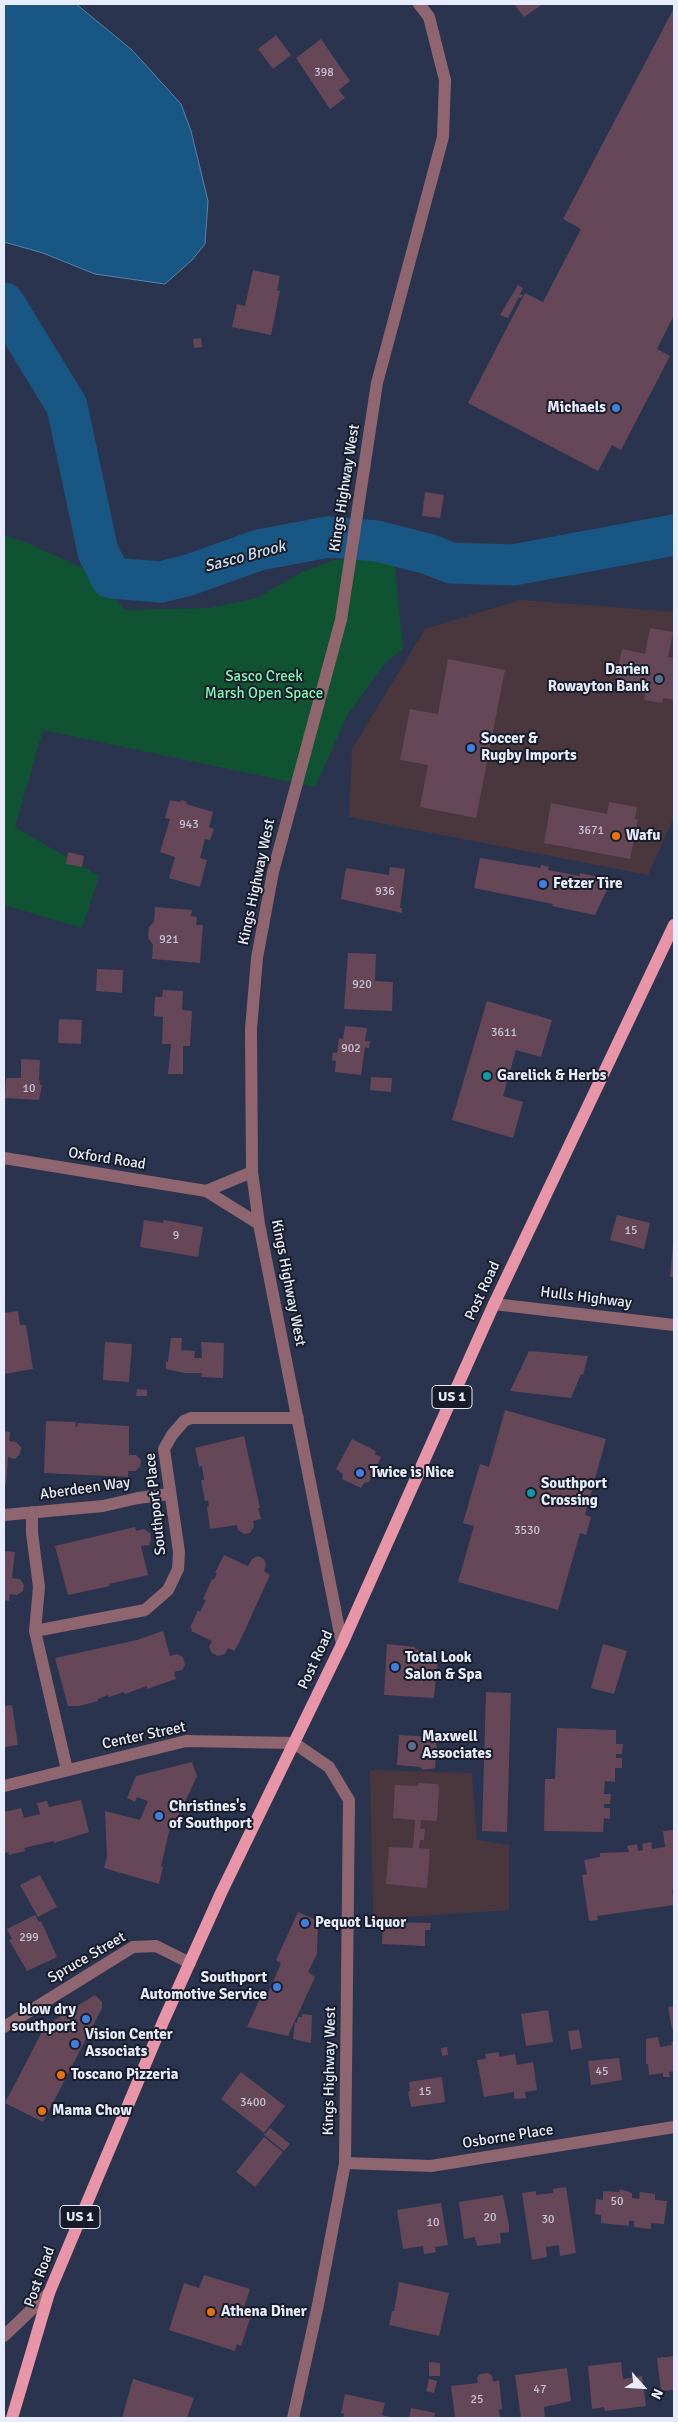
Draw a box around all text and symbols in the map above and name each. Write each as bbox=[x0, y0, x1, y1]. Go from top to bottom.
house number: 398 bbox=[314, 66, 334, 80]
place label: Michaels bbox=[547, 399, 606, 417]
marker: Michaels bbox=[610, 402, 622, 414]
street label: Kings Highway West bbox=[326, 423, 364, 553]
water label: Sasco Brook bbox=[202, 537, 288, 577]
place label: Darien Rowayton Bank bbox=[548, 661, 649, 696]
park label: Sasco Creek Marsh Open Space bbox=[205, 668, 323, 703]
marker: Darien Rowayton Bank bbox=[653, 673, 665, 685]
place label: Soccer & Rugby Imports bbox=[481, 730, 577, 765]
marker: Soccer & Rugby Imports bbox=[465, 742, 477, 754]
street label: Kings Highway West bbox=[235, 817, 279, 947]
house number: 943 bbox=[179, 818, 199, 832]
house number: 3671 bbox=[578, 824, 604, 838]
place label: Wafu bbox=[626, 827, 660, 845]
marker: Wafu bbox=[610, 830, 622, 842]
place label: Fetzer Tire bbox=[553, 875, 622, 893]
marker: Fetzer Tire bbox=[537, 878, 549, 890]
house number: 936 bbox=[375, 885, 395, 899]
house number: 921 bbox=[159, 933, 179, 947]
house number: 920 bbox=[352, 978, 372, 992]
house number: 3611 bbox=[491, 1026, 517, 1040]
house number: 902 bbox=[341, 1042, 361, 1056]
place label: Garelick & Herbs bbox=[497, 1067, 606, 1085]
marker: Garelick & Herbs bbox=[481, 1070, 493, 1082]
house number: 10 bbox=[23, 1082, 35, 1096]
street label: Oxford Road bbox=[67, 1144, 147, 1174]
street label: Kings Highway West bbox=[267, 1218, 309, 1348]
house number: 15 bbox=[625, 1224, 637, 1238]
house number: 9 bbox=[173, 1229, 179, 1243]
street label: Post Road bbox=[462, 1259, 504, 1323]
street label: Hulls Highway bbox=[539, 1283, 633, 1313]
road number: US 1 bbox=[432, 1385, 472, 1408]
street label: Southport Place bbox=[142, 1452, 170, 1556]
place label: Twice is Nice bbox=[370, 1464, 454, 1482]
marker: Twice is Nice bbox=[354, 1467, 366, 1479]
street label: Aberdeen Way bbox=[39, 1474, 131, 1504]
place label: Southport Crossing bbox=[541, 1475, 607, 1510]
marker: Southport Crossing bbox=[525, 1487, 537, 1499]
house number: 3530 bbox=[514, 1524, 540, 1538]
street label: Post Road bbox=[295, 1628, 337, 1692]
place label: Total Look Salon & Spa bbox=[405, 1649, 482, 1684]
marker: Total Look Salon & Spa bbox=[389, 1661, 401, 1673]
street label: Center Street bbox=[100, 1718, 188, 1754]
place label: Maxwell Associates bbox=[422, 1728, 492, 1763]
marker: Maxwell Associates bbox=[406, 1740, 418, 1752]
place label: Christines's of Southport bbox=[169, 1798, 252, 1833]
marker: Christines's of Southport bbox=[153, 1810, 165, 1822]
place label: Pequot Liquor bbox=[315, 1914, 406, 1932]
marker: Pequot Liquor bbox=[299, 1917, 311, 1929]
street label: Spruce Street bbox=[45, 1928, 129, 1988]
house number: 299 bbox=[19, 1931, 39, 1945]
place label: Southport Automotive Service bbox=[140, 1969, 267, 2004]
marker: Southport Automotive Service bbox=[271, 1981, 283, 1993]
place label: blow dry southport bbox=[11, 2001, 76, 2036]
street label: Kings Highway West bbox=[320, 2006, 340, 2136]
marker: blow dry southport bbox=[80, 2013, 92, 2025]
place label: Vision Center Associats bbox=[85, 2026, 173, 2061]
marker: Vision Center Associats bbox=[69, 2038, 81, 2050]
house number: 45 bbox=[596, 2065, 608, 2079]
place label: Toscano Pizzeria bbox=[71, 2066, 178, 2084]
marker: Toscano Pizzeria bbox=[55, 2069, 67, 2081]
house number: 15 bbox=[419, 2085, 431, 2099]
house number: 3400 bbox=[240, 2096, 266, 2110]
place label: Mama Chow bbox=[52, 2102, 132, 2120]
marker: Mama Chow bbox=[36, 2105, 48, 2117]
street label: Osborne Place bbox=[461, 2121, 555, 2153]
house number: 50 bbox=[611, 2195, 623, 2209]
road number: US 1 bbox=[60, 2206, 100, 2228]
house number: 20 bbox=[484, 2211, 496, 2225]
house number: 30 bbox=[542, 2213, 554, 2227]
house number: 10 bbox=[427, 2216, 439, 2230]
street label: Post Road bbox=[21, 2244, 59, 2310]
place label: Athena Diner bbox=[221, 2303, 307, 2321]
marker: Athena Diner bbox=[205, 2306, 217, 2318]
north arrow bbox=[618, 2362, 668, 2412]
house number: 47 bbox=[534, 2383, 546, 2397]
text: N bbox=[647, 2386, 667, 2402]
house number: 25 bbox=[471, 2393, 483, 2407]

